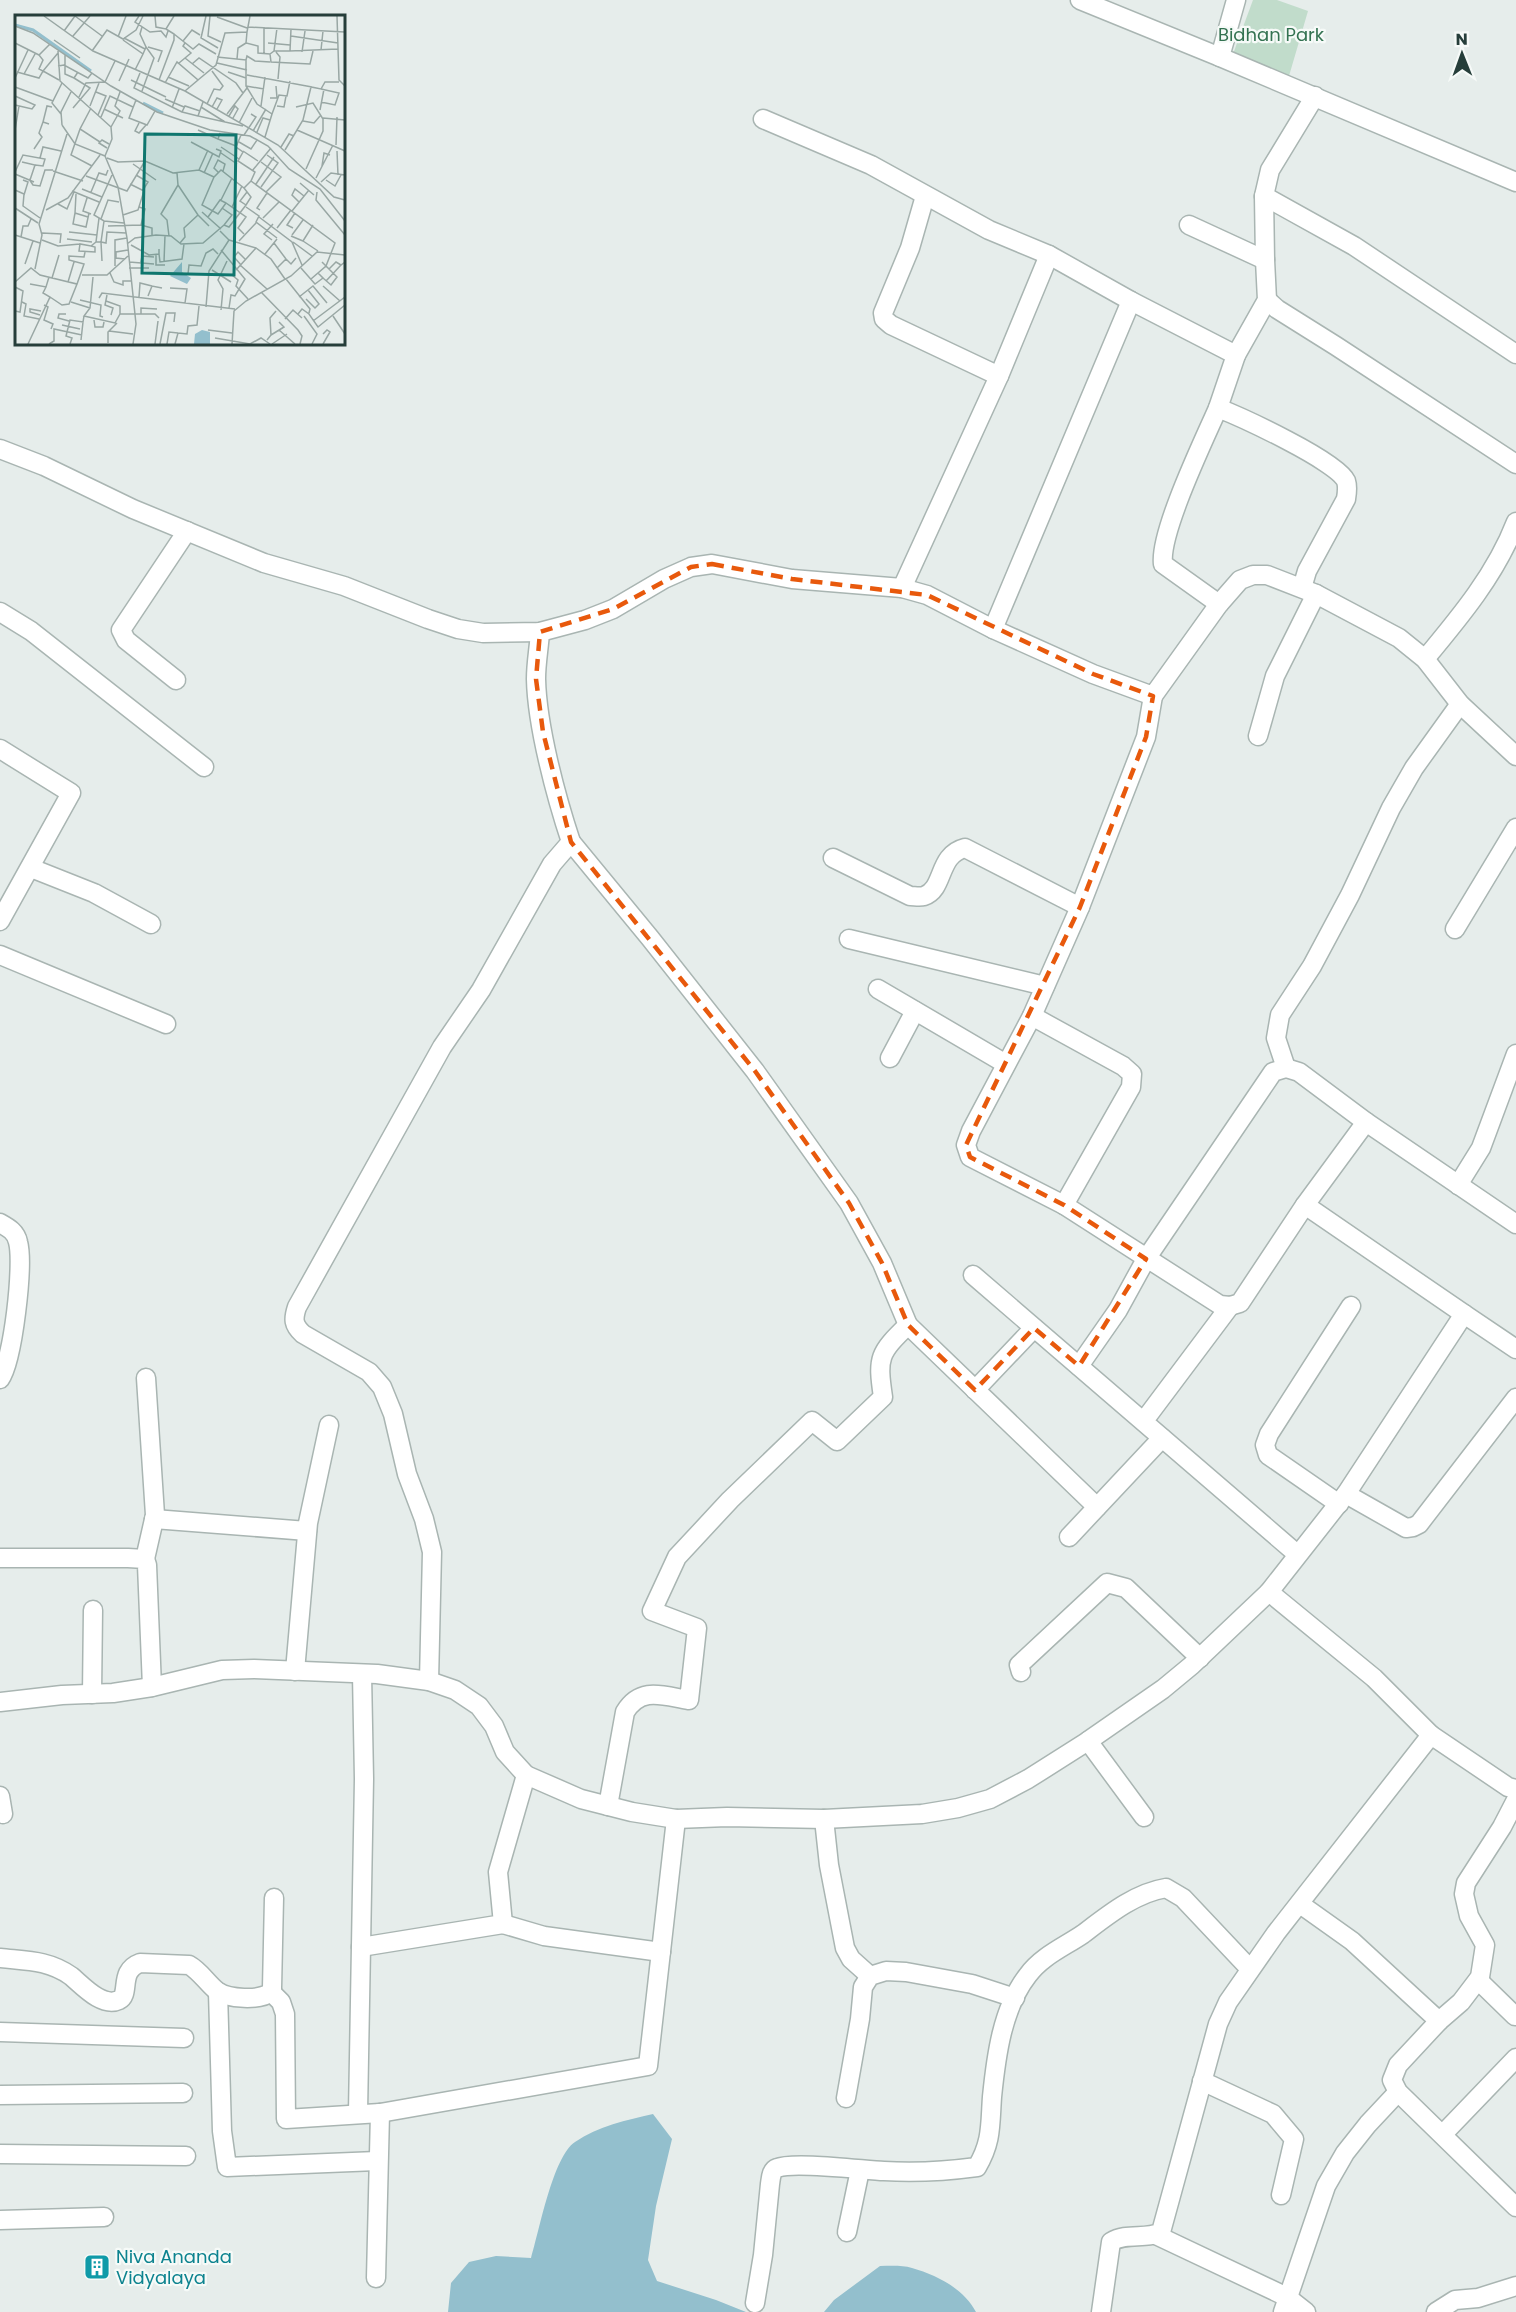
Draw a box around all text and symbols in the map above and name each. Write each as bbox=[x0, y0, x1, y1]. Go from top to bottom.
inset map bbox=[15, 15, 345, 345]
park label: Bidhan Park bbox=[1218, 22, 1325, 47]
north arrow bbox=[1432, 24, 1492, 84]
text: N bbox=[1456, 28, 1468, 51]
place label: Niva Ananda Vidyalaya bbox=[116, 2244, 232, 2290]
building icon: Niva Ananda Vidyalaya bbox=[82, 2252, 112, 2282]

